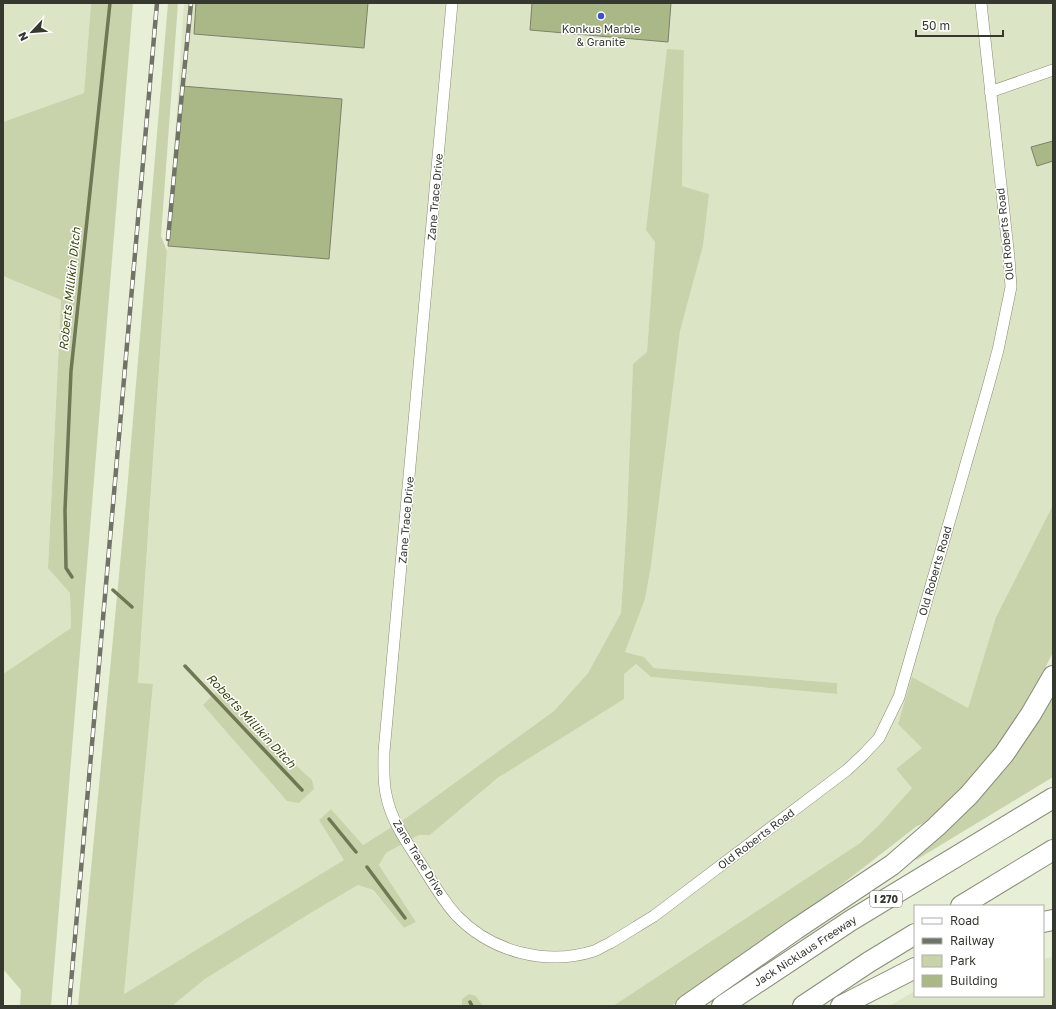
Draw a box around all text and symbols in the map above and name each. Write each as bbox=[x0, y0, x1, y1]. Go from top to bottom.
marker: Konkus Marble & Granite bbox=[596, 11, 606, 21]
north arrow bbox=[12, 12, 52, 52]
scale bar bbox=[916, 12, 1003, 38]
text: 50 m bbox=[922, 18, 950, 33]
place label: Konkus Marble & Granite bbox=[562, 22, 640, 48]
text: N bbox=[15, 30, 30, 43]
street label: Zane Trace Drive bbox=[424, 153, 445, 241]
street label: Old Roberts Road bbox=[993, 187, 1016, 281]
water label: Roberts Millikin Ditch bbox=[56, 226, 83, 351]
street label: Zane Trace Drive bbox=[395, 476, 416, 564]
street label: Old Roberts Road bbox=[916, 525, 954, 617]
water label: Roberts Millikin Ditch bbox=[204, 670, 299, 771]
street label: Old Roberts Road bbox=[715, 806, 797, 872]
street label: Zane Trace Drive bbox=[391, 817, 448, 898]
road number: I 270 bbox=[870, 891, 902, 907]
legend bbox=[914, 905, 1044, 997]
street label: Jack Nicklaus Freeway bbox=[751, 912, 859, 989]
text: Road bbox=[950, 913, 979, 928]
text: Railway bbox=[950, 933, 995, 948]
text: Park bbox=[950, 953, 976, 968]
text: Building bbox=[950, 973, 998, 988]

